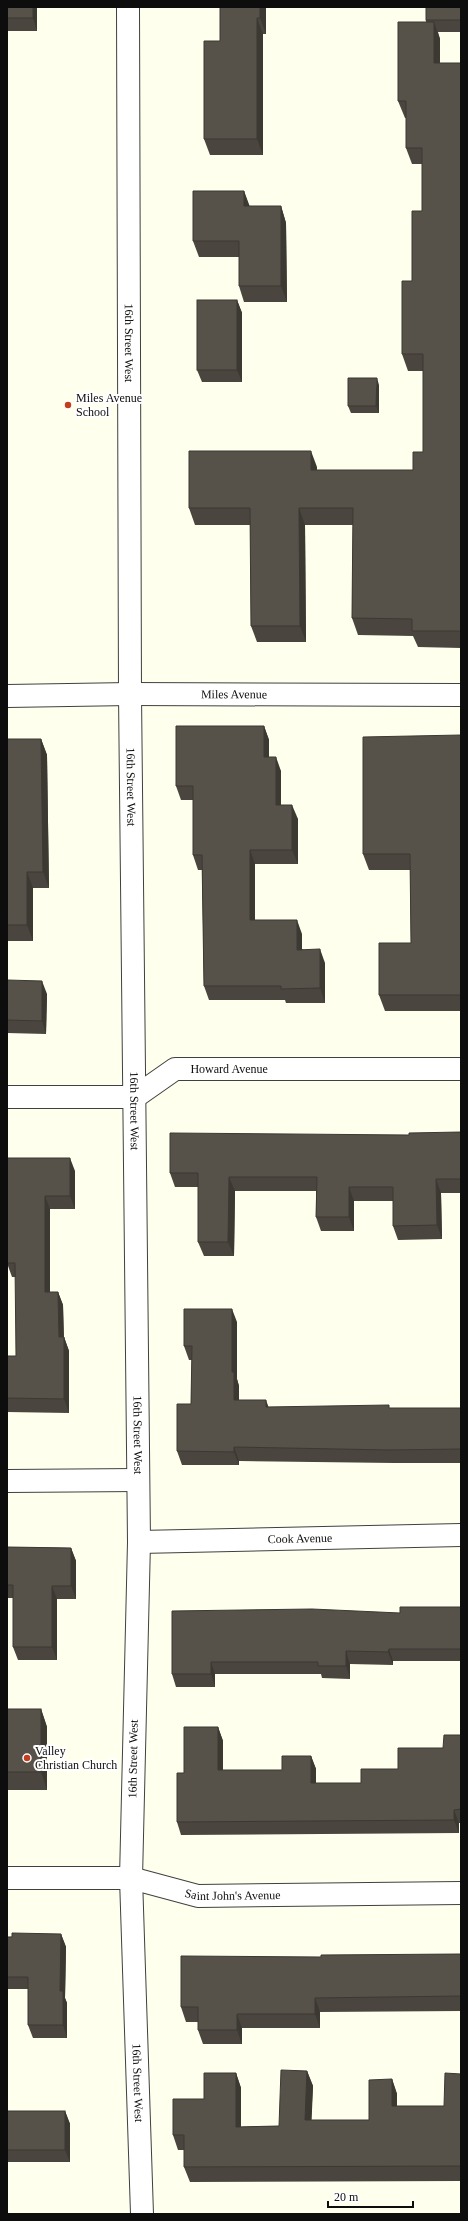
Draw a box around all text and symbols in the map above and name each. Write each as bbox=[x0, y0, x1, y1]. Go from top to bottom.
street label: 16th Street West bbox=[122, 304, 136, 383]
place label: Miles Avenue School bbox=[76, 391, 142, 419]
marker: Miles Avenue School bbox=[63, 400, 73, 410]
street label: Miles Avenue bbox=[201, 687, 267, 701]
street label: 16th Street West bbox=[124, 747, 138, 827]
street label: Howard Avenue bbox=[190, 1062, 268, 1076]
street label: 16th Street West bbox=[127, 1071, 142, 1151]
street label: 16th Street West bbox=[130, 1395, 145, 1475]
street label: Cook Avenue bbox=[267, 1531, 333, 1546]
street label: 16th Street West bbox=[125, 1719, 141, 1799]
place label: Valley Christian Church bbox=[35, 1744, 117, 1772]
marker: Valley Christian Church bbox=[22, 1753, 32, 1763]
street label: Saint John's Avenue bbox=[183, 1886, 281, 1903]
street label: 16th Street West bbox=[129, 2043, 146, 2123]
scale bar bbox=[328, 2183, 413, 2209]
text: 20 m bbox=[334, 2190, 359, 2204]

